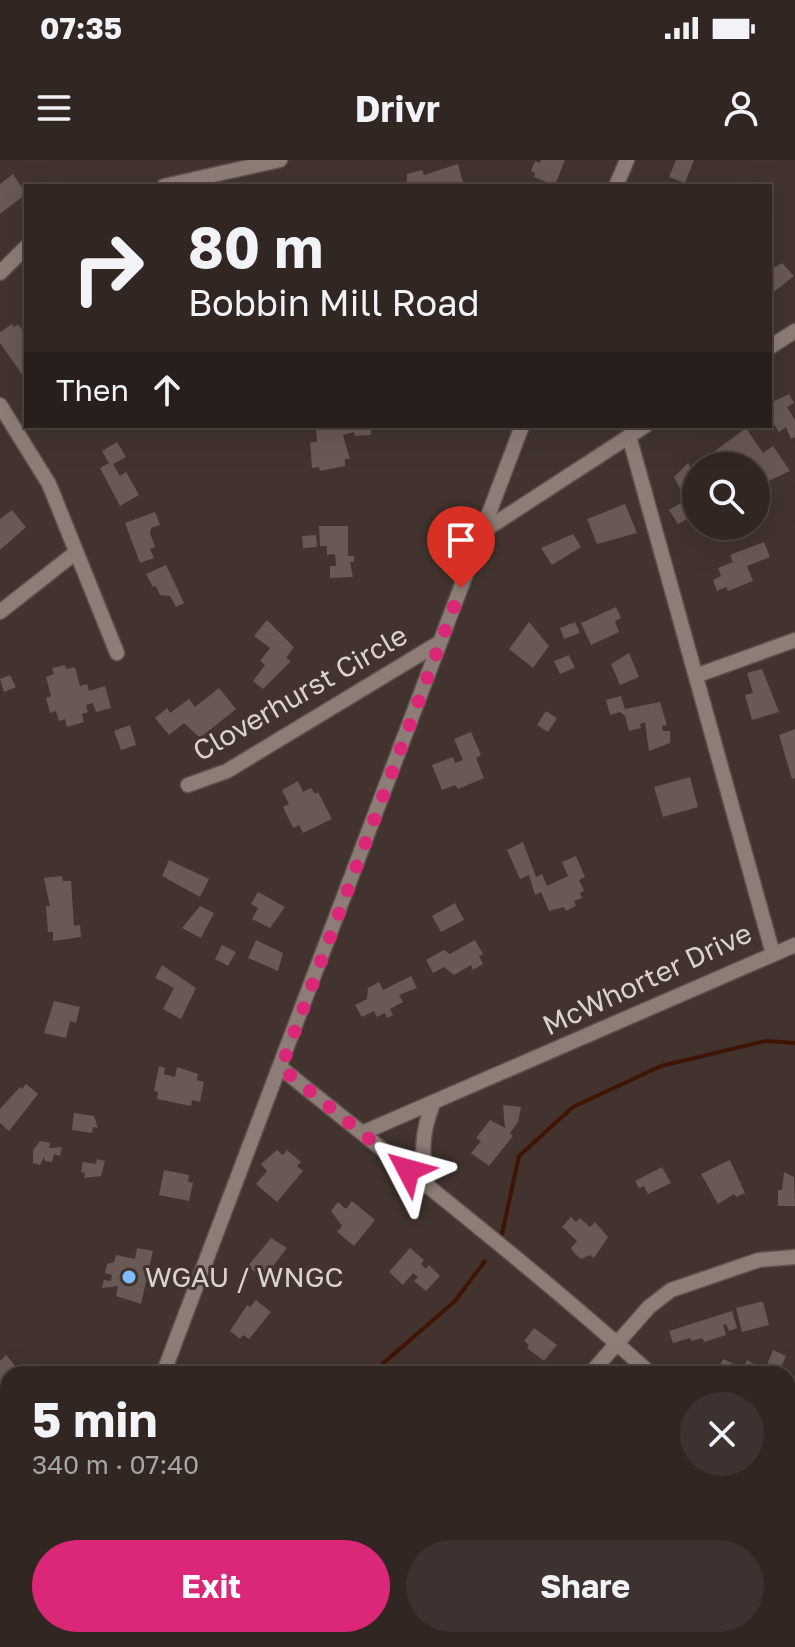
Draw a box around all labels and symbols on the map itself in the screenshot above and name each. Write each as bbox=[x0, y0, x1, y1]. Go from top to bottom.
pin bbox=[427, 506, 495, 588]
street label: Cloverhurst Circle bbox=[187, 618, 413, 767]
street label: McWhorter Drive bbox=[537, 916, 756, 1041]
position arrow bbox=[366, 1128, 450, 1212]
place label: WGAU / WNGC bbox=[145, 1260, 344, 1293]
marker: WGAU / WNGC bbox=[120, 1268, 138, 1286]

